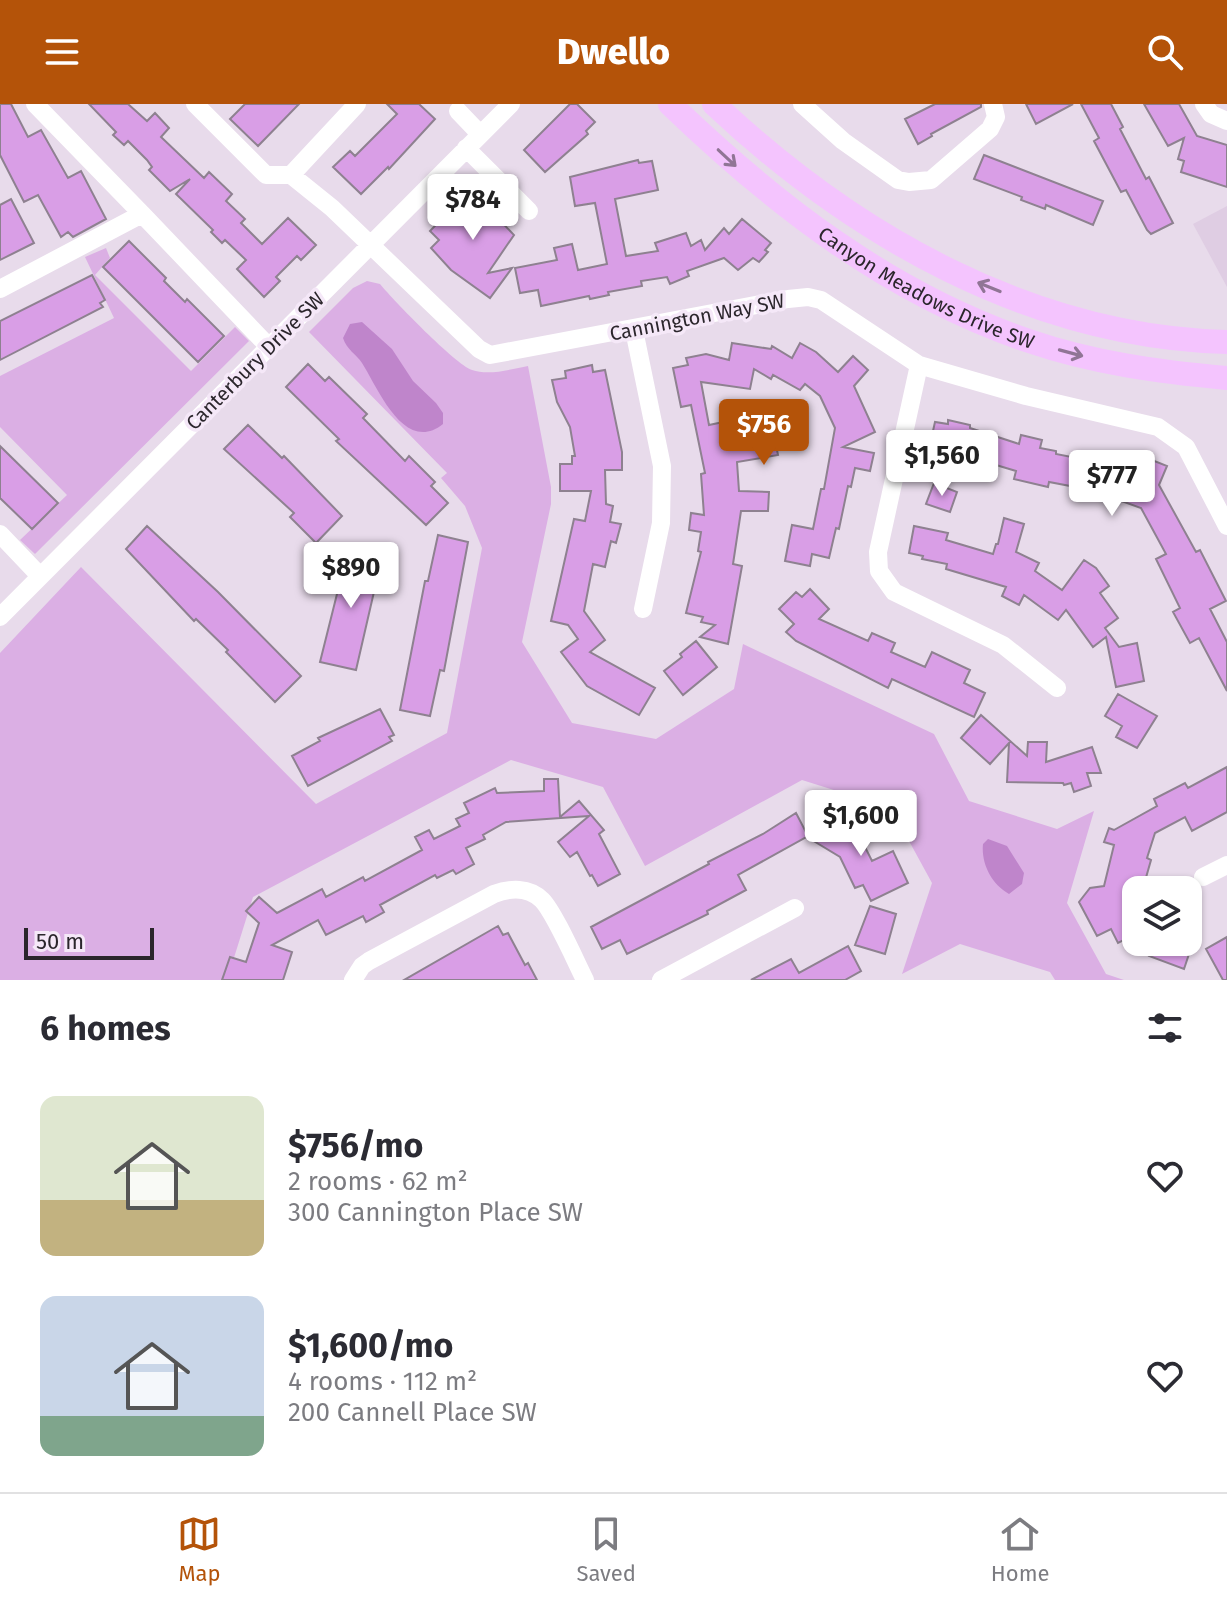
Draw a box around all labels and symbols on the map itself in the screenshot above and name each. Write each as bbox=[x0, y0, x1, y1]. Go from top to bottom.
one-way arrow bbox=[717, 148, 737, 167]
pin: $784 bbox=[426, 174, 520, 242]
street label: Canyon Meadows Drive SW bbox=[814, 222, 1038, 354]
one-way arrow bbox=[977, 279, 1002, 293]
street label: Canterbury Drive SW bbox=[181, 287, 329, 435]
street label: Cannington Way SW bbox=[608, 288, 787, 346]
one-way arrow bbox=[1058, 346, 1084, 361]
pin: $756 bbox=[717, 399, 811, 467]
pin: $1,560 bbox=[877, 430, 1007, 498]
pin: $777 bbox=[1065, 450, 1159, 518]
pin: $890 bbox=[304, 542, 398, 610]
pin: $1,600 bbox=[796, 790, 926, 858]
scale bar bbox=[24, 924, 154, 960]

